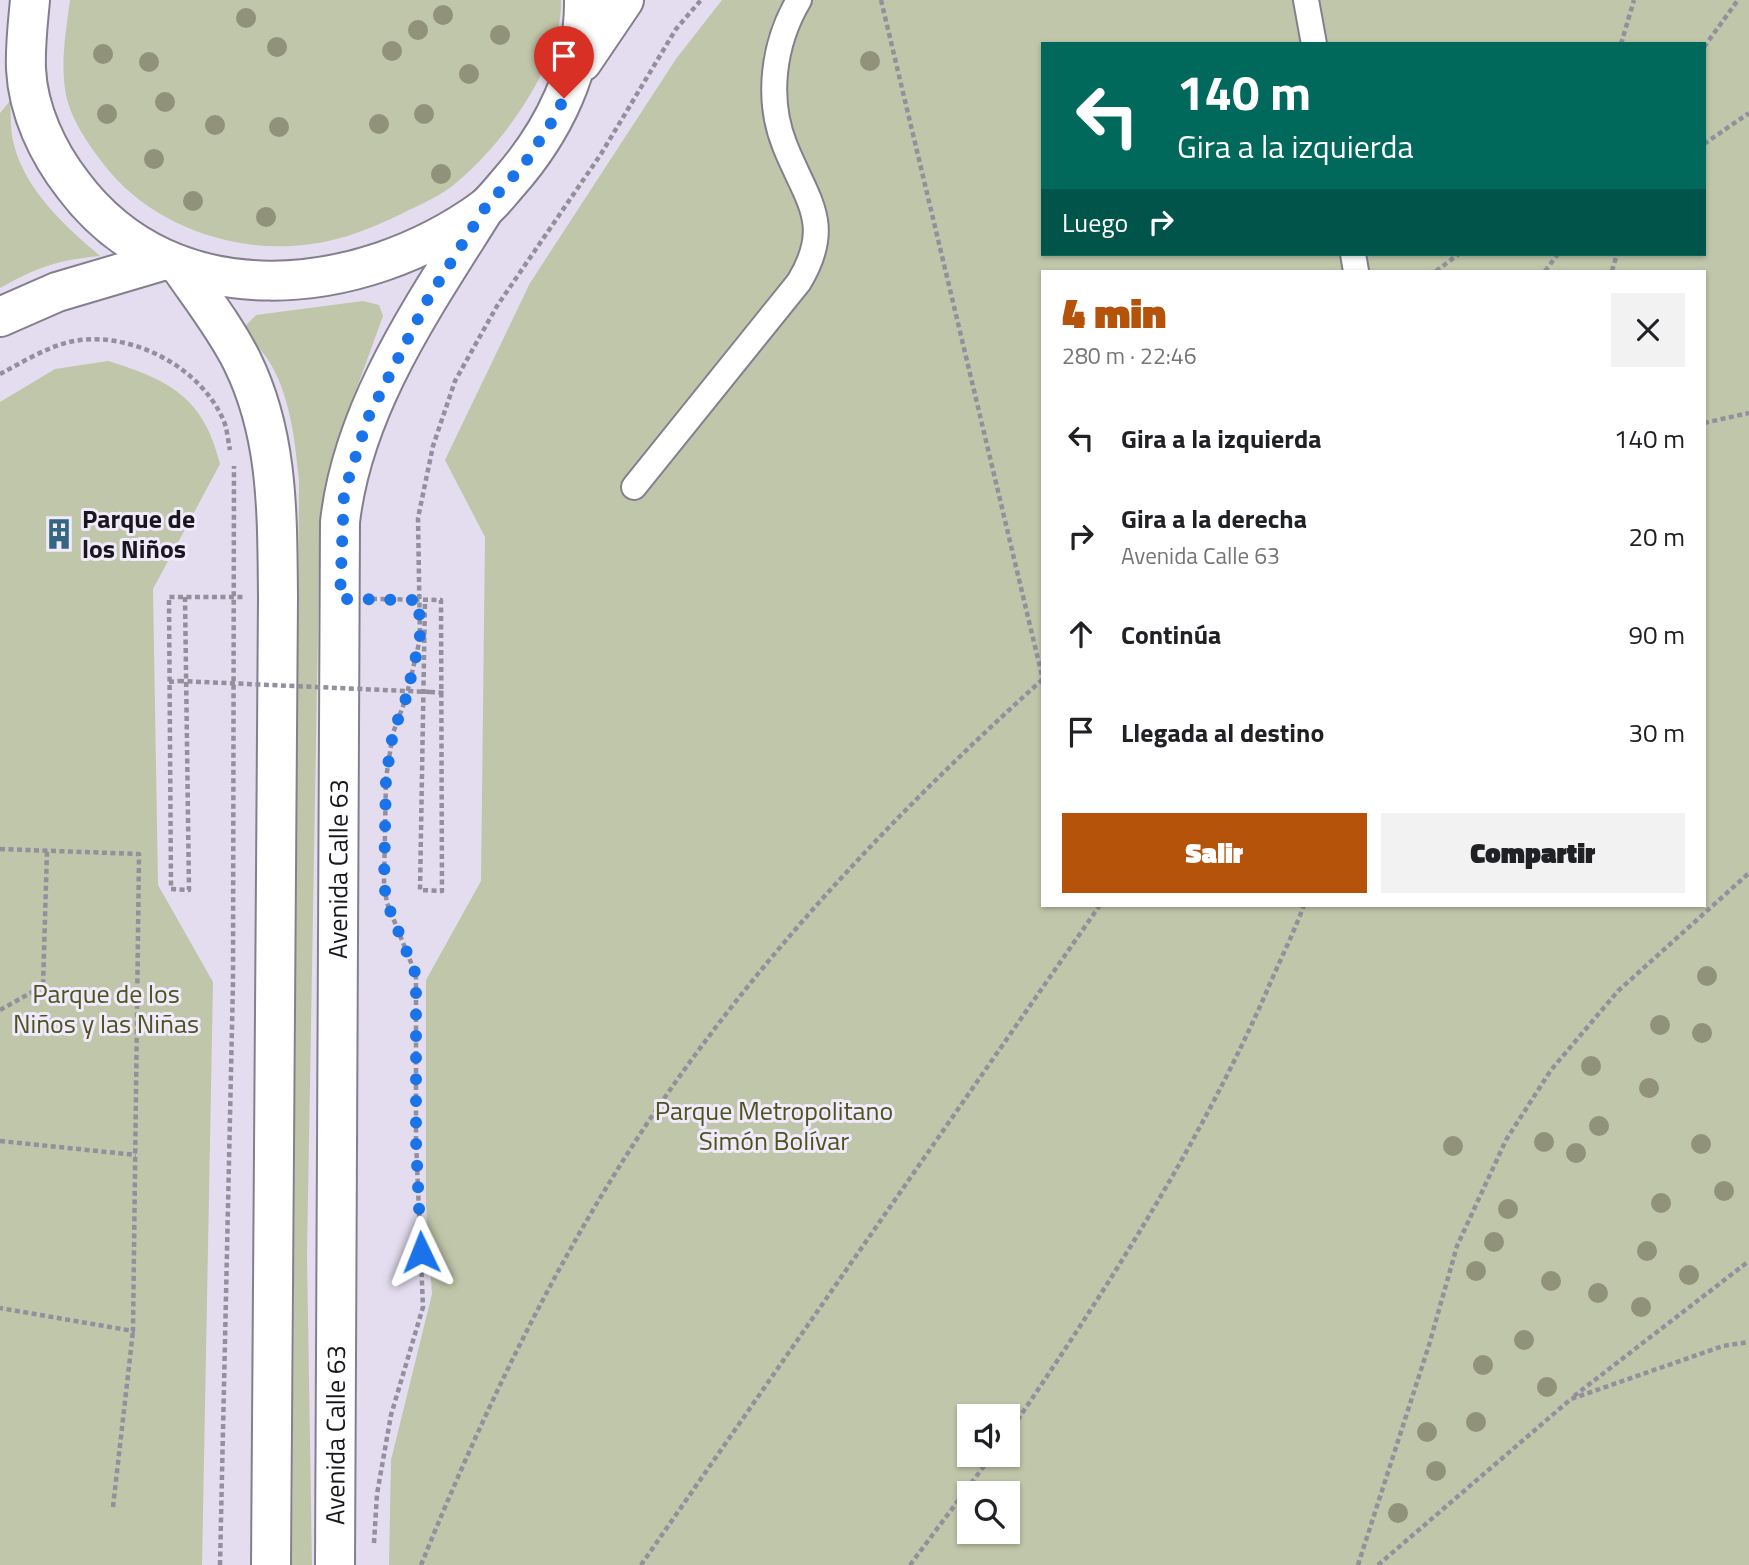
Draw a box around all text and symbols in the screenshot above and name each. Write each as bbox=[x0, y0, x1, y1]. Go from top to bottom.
pin bbox=[534, 26, 594, 98]
icon: arrive bbox=[545, 37, 583, 75]
text: 140 m bbox=[1177, 54, 1311, 129]
icon: left bbox=[1062, 70, 1153, 161]
text: Gira a la izquierda bbox=[1177, 122, 1413, 170]
text: Luego bbox=[1062, 203, 1128, 242]
icon: right bbox=[1142, 203, 1180, 241]
text: 4 min bbox=[1062, 280, 1166, 344]
button: close bbox=[1611, 293, 1685, 367]
text: 280 m · 22:46 bbox=[1062, 338, 1197, 373]
icon: left bbox=[1062, 419, 1100, 457]
text: Gira a la izquierda bbox=[1121, 419, 1322, 458]
text: 140 m bbox=[1614, 419, 1685, 458]
place label: Parque de los Niños bbox=[82, 499, 195, 568]
text: Gira a la derecha bbox=[1121, 499, 1307, 538]
building icon: Parque de los Niños bbox=[42, 517, 76, 551]
icon: right bbox=[1062, 517, 1100, 555]
text: 20 m bbox=[1628, 517, 1685, 556]
text: Avenida Calle 63 bbox=[1121, 538, 1280, 573]
icon: ahead bbox=[1062, 615, 1100, 653]
text: Continúa bbox=[1121, 615, 1221, 654]
text: 90 m bbox=[1628, 615, 1685, 654]
icon: arrive bbox=[1062, 713, 1100, 751]
text: Llegada al destino bbox=[1121, 713, 1324, 752]
text: 30 m bbox=[1628, 713, 1685, 752]
street label: Avenida Calle 63 bbox=[318, 779, 358, 959]
button: Salir bbox=[1062, 813, 1367, 893]
button: Compartir bbox=[1381, 813, 1685, 893]
park label: Parque de los Niños y las Niñas bbox=[13, 974, 199, 1043]
park label: Parque Metropolitano Simón Bolívar bbox=[655, 1091, 893, 1160]
position arrow bbox=[384, 1215, 458, 1289]
street label: Avenida Calle 63 bbox=[315, 1345, 355, 1525]
map controls bbox=[957, 1404, 1020, 1544]
button: sound bbox=[957, 1404, 1020, 1467]
button: search bbox=[957, 1481, 1020, 1544]

